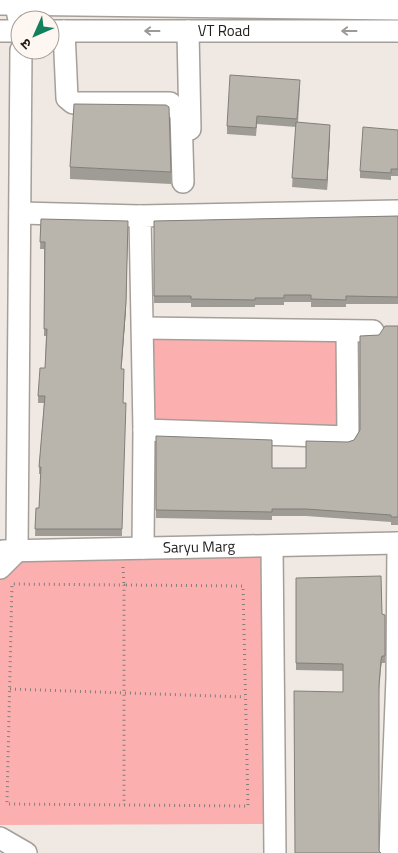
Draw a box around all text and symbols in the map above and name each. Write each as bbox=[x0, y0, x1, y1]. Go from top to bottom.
north arrow bbox=[10, 10, 60, 60]
street label: VT Road bbox=[198, 19, 250, 42]
one-way arrow bbox=[144, 26, 160, 36]
one-way arrow bbox=[342, 26, 358, 36]
text: उ bbox=[15, 34, 36, 55]
street label: Saryu Marg bbox=[163, 534, 236, 559]

